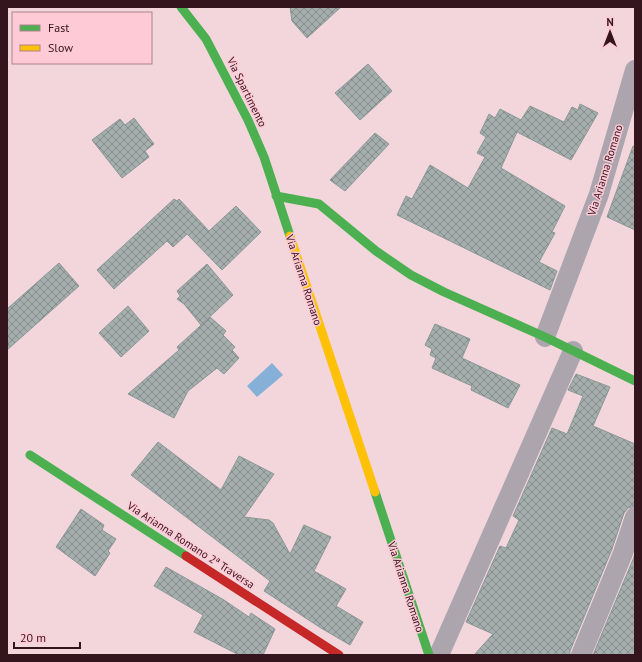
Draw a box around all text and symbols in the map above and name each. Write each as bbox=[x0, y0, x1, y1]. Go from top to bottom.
legend bbox=[12, 12, 152, 64]
north arrow bbox=[590, 12, 630, 52]
text: N bbox=[606, 15, 614, 29]
text: Fast bbox=[48, 20, 69, 35]
text: Slow bbox=[48, 40, 73, 55]
street label: Via Spartimento bbox=[224, 54, 270, 129]
street label: Via Arianna Romano bbox=[584, 123, 626, 218]
street label: Via Arianna Romano bbox=[282, 232, 325, 327]
street label: Via Arianna Romano 2ª Traversa bbox=[124, 498, 257, 591]
street label: Via Arianna Romano bbox=[384, 539, 427, 634]
scale bar bbox=[14, 624, 80, 650]
text: 20 m bbox=[20, 630, 46, 645]

